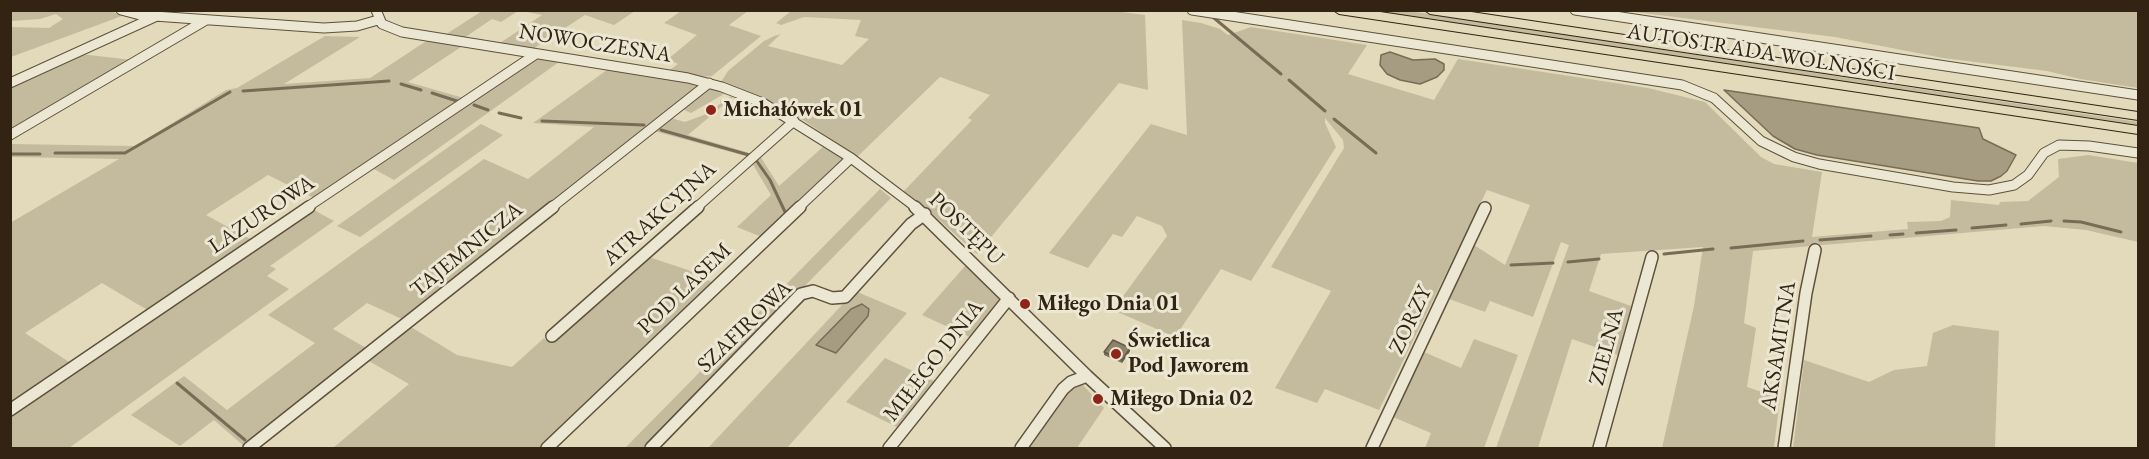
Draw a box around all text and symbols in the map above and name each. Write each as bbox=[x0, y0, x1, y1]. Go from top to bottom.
street label: NOWOCZESNA bbox=[517, 19, 673, 69]
street label: AUTOSTRADA WOLNOŚCI bbox=[1625, 19, 1897, 87]
place label: Michałówek 01 bbox=[723, 97, 863, 123]
marker: Michałówek 01 bbox=[704, 103, 718, 117]
street label: ATRAKCYJNA bbox=[598, 156, 722, 272]
street label: LAZUROWA bbox=[204, 170, 320, 260]
street label: POSTĘPU bbox=[923, 187, 1009, 271]
street label: TAJEMNICZA bbox=[406, 197, 528, 303]
street label: POD LASEM bbox=[633, 238, 737, 340]
street label: SZAFIROWA bbox=[692, 275, 798, 379]
street label: AKSAMITNA bbox=[1756, 280, 1802, 412]
street label: ZORZY bbox=[1384, 282, 1438, 358]
place label: Miłego Dnia 01 bbox=[1037, 291, 1180, 317]
street label: MIŁEGO DNIA bbox=[879, 295, 989, 427]
marker: Miłego Dnia 01 bbox=[1018, 297, 1032, 311]
street label: ZIELNA bbox=[1584, 306, 1630, 388]
place label: Świetlica Pod Jaworem bbox=[1128, 328, 1249, 380]
marker: Świetlica Pod Jaworem bbox=[1109, 347, 1123, 361]
place label: Miłego Dnia 02 bbox=[1110, 386, 1253, 412]
marker: Miłego Dnia 02 bbox=[1091, 392, 1105, 406]

